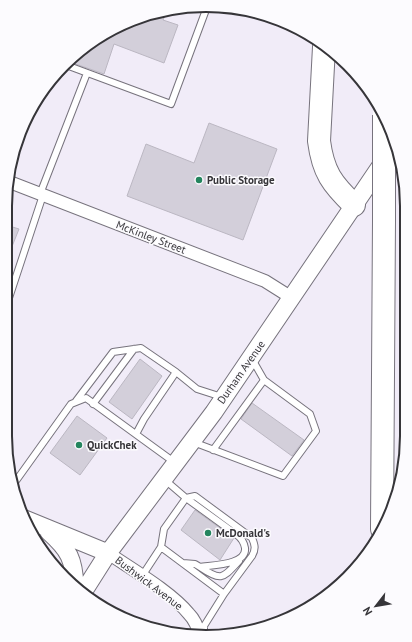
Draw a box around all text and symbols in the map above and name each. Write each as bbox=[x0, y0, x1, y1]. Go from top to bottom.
place label: Public Storage bbox=[207, 173, 275, 187]
marker: Public Storage bbox=[194, 175, 204, 185]
street label: McKinley Street bbox=[114, 217, 188, 257]
street label: Durham Avenue bbox=[214, 337, 268, 406]
place label: QuickChek bbox=[87, 438, 137, 452]
marker: QuickChek bbox=[74, 440, 84, 450]
place label: McDonald's bbox=[216, 526, 270, 540]
marker: McDonald's bbox=[203, 528, 213, 538]
street label: Bushwick Avenue bbox=[112, 553, 186, 613]
north arrow bbox=[356, 586, 396, 626]
text: N bbox=[360, 604, 375, 618]

